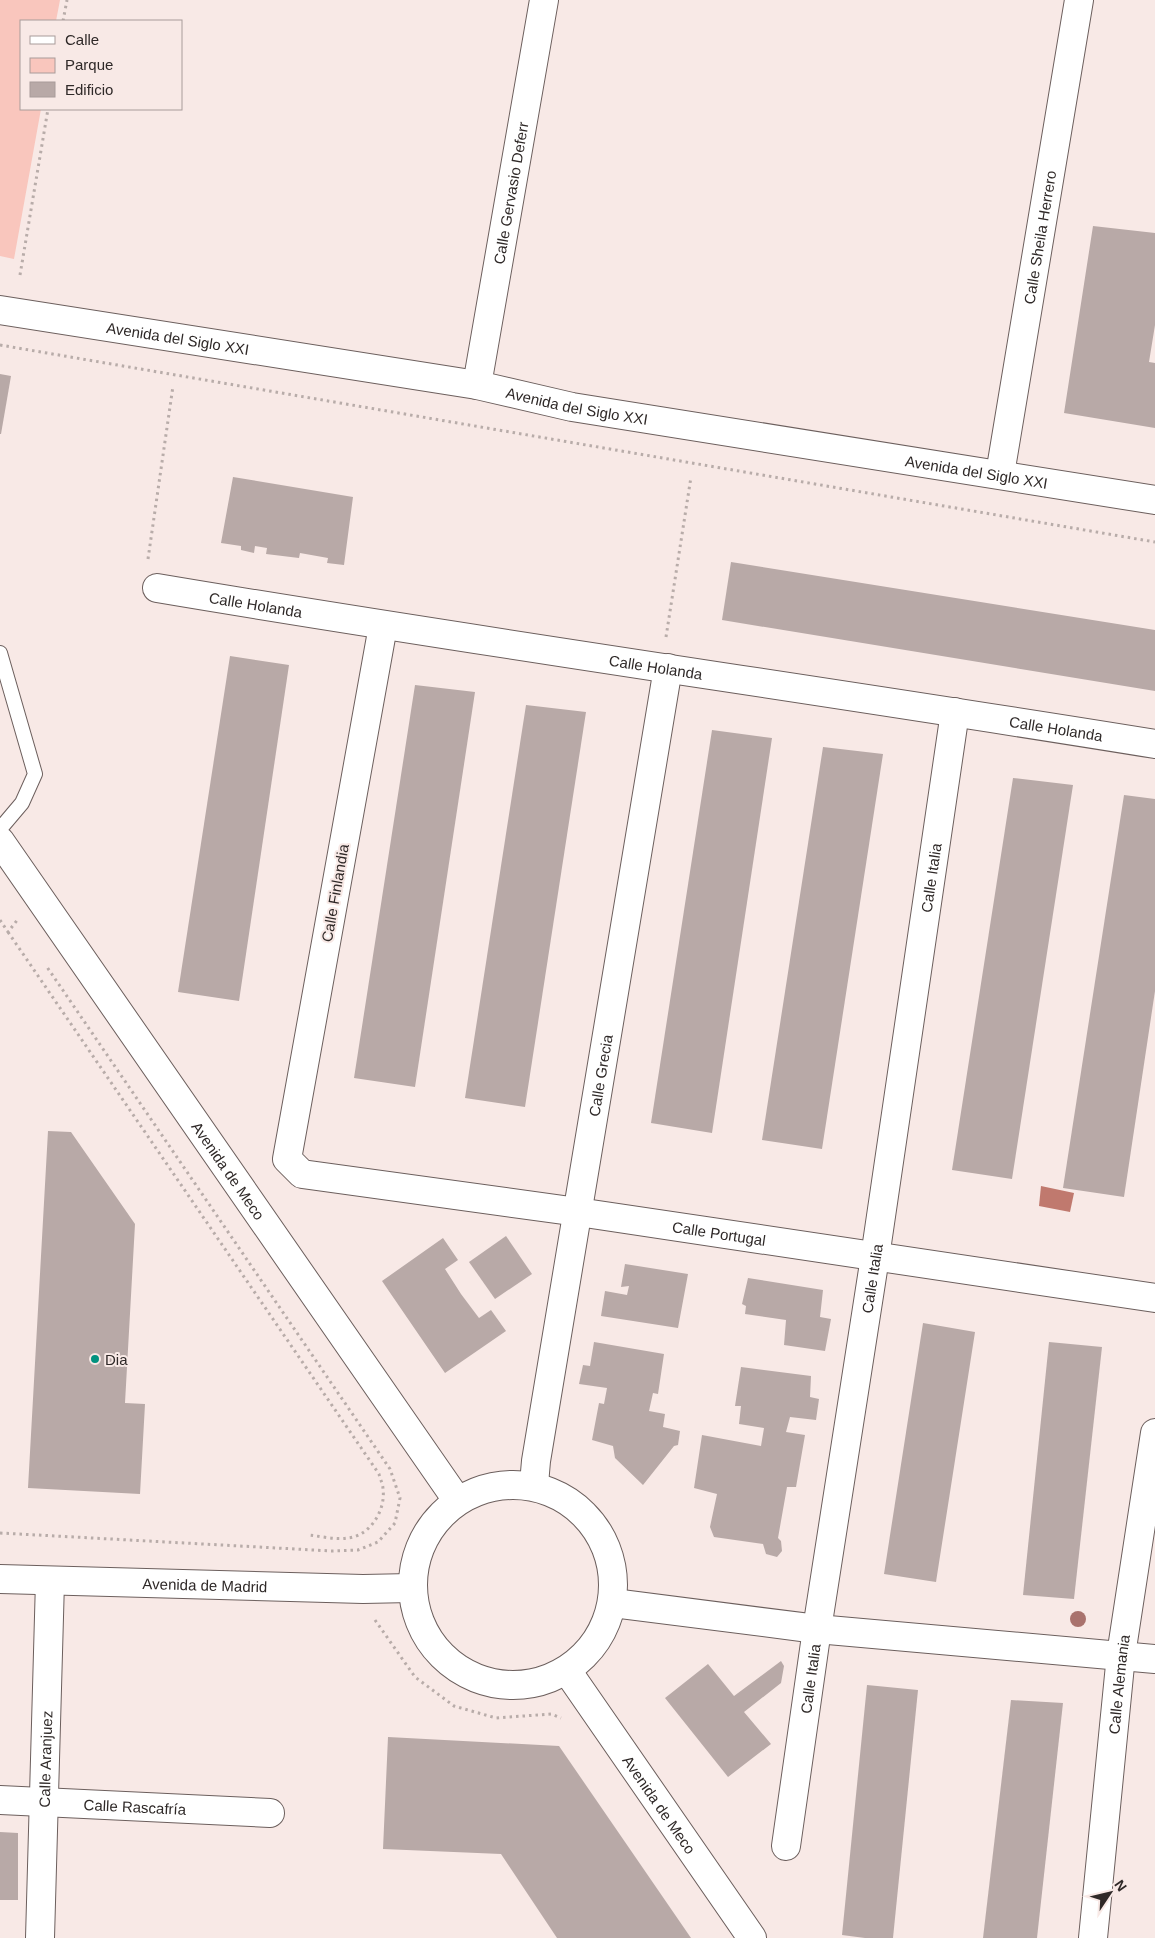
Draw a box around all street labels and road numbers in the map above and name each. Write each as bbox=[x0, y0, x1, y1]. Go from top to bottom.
street label: Calle Gervasio Deferr bbox=[490, 120, 531, 265]
street label: Calle Sheila Herrero bbox=[1020, 169, 1059, 305]
street label: Avenida del Siglo XXI bbox=[105, 318, 250, 358]
street label: Avenida del Siglo XXI bbox=[504, 384, 649, 427]
street label: Avenida del Siglo XXI bbox=[904, 452, 1049, 491]
street label: Calle Holanda bbox=[208, 588, 304, 620]
street label: Calle Holanda bbox=[608, 651, 704, 682]
street label: Calle Holanda bbox=[1008, 712, 1105, 744]
street label: Calle Italia bbox=[917, 841, 944, 914]
street label: Calle Finlandia bbox=[318, 842, 352, 943]
street label: Calle Grecia bbox=[585, 1033, 615, 1118]
street label: Avenida de Meco bbox=[189, 1118, 268, 1223]
street label: Calle Portugal bbox=[671, 1218, 767, 1248]
street label: Calle Italia bbox=[858, 1242, 885, 1314]
street label: Avenida de Madrid bbox=[142, 1574, 268, 1595]
street label: Calle Alemania bbox=[1105, 1633, 1133, 1735]
street label: Calle Italia bbox=[797, 1642, 823, 1715]
street label: Calle Aranjuez bbox=[35, 1710, 55, 1808]
street label: Avenida de Meco bbox=[620, 1752, 699, 1857]
street label: Calle Rascafría bbox=[83, 1796, 187, 1817]

